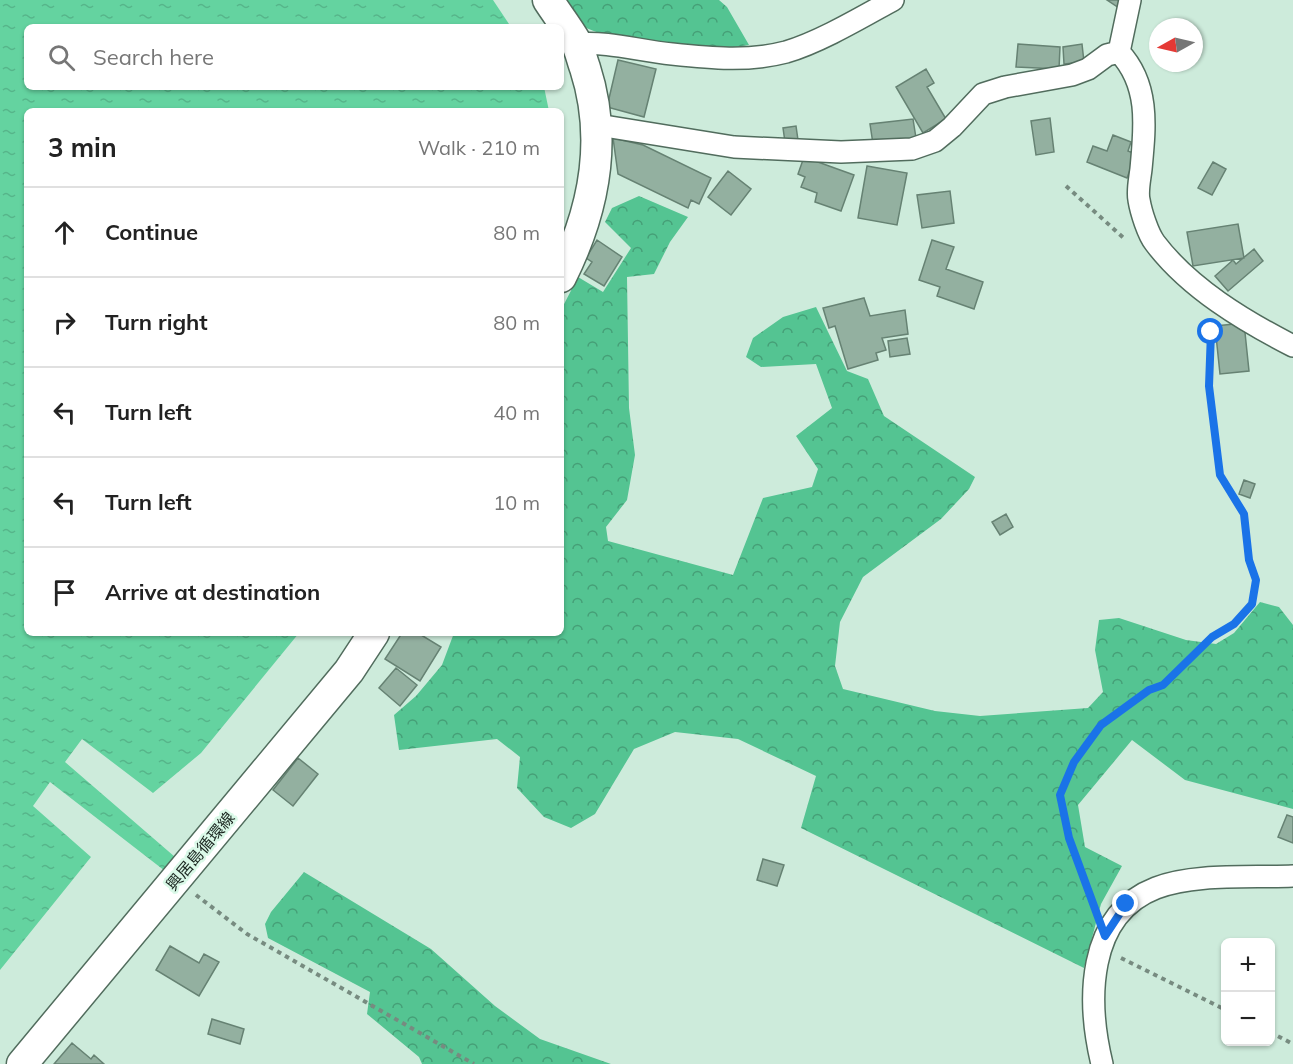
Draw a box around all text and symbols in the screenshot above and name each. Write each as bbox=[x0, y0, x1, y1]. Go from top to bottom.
north arrow bbox=[1149, 18, 1203, 72]
search box bbox=[24, 24, 564, 90]
icon: search bbox=[45, 41, 78, 74]
text: Search here bbox=[93, 43, 214, 71]
text: 3 min bbox=[48, 131, 117, 164]
text: Walk · 210 m bbox=[418, 135, 540, 160]
icon: ahead bbox=[48, 216, 81, 249]
text: Continue bbox=[105, 218, 198, 246]
text: 80 m bbox=[493, 220, 540, 245]
icon: right bbox=[48, 306, 81, 339]
text: Turn right bbox=[105, 308, 208, 336]
text: 80 m bbox=[493, 310, 540, 335]
route start bbox=[1197, 318, 1223, 344]
icon: left bbox=[48, 396, 81, 429]
text: Turn left bbox=[105, 398, 192, 426]
text: 40 m bbox=[493, 400, 540, 425]
icon: left bbox=[48, 486, 81, 519]
text: Turn left bbox=[105, 488, 192, 516]
text: 10 m bbox=[493, 490, 540, 515]
icon: arrive bbox=[48, 576, 81, 609]
text: Arrive at destination bbox=[105, 578, 320, 606]
street label: 興居島循環線 bbox=[161, 808, 239, 894]
route end bbox=[1112, 890, 1138, 916]
map controls bbox=[1221, 938, 1275, 1046]
button: + bbox=[1221, 938, 1275, 992]
button: − bbox=[1221, 992, 1275, 1046]

